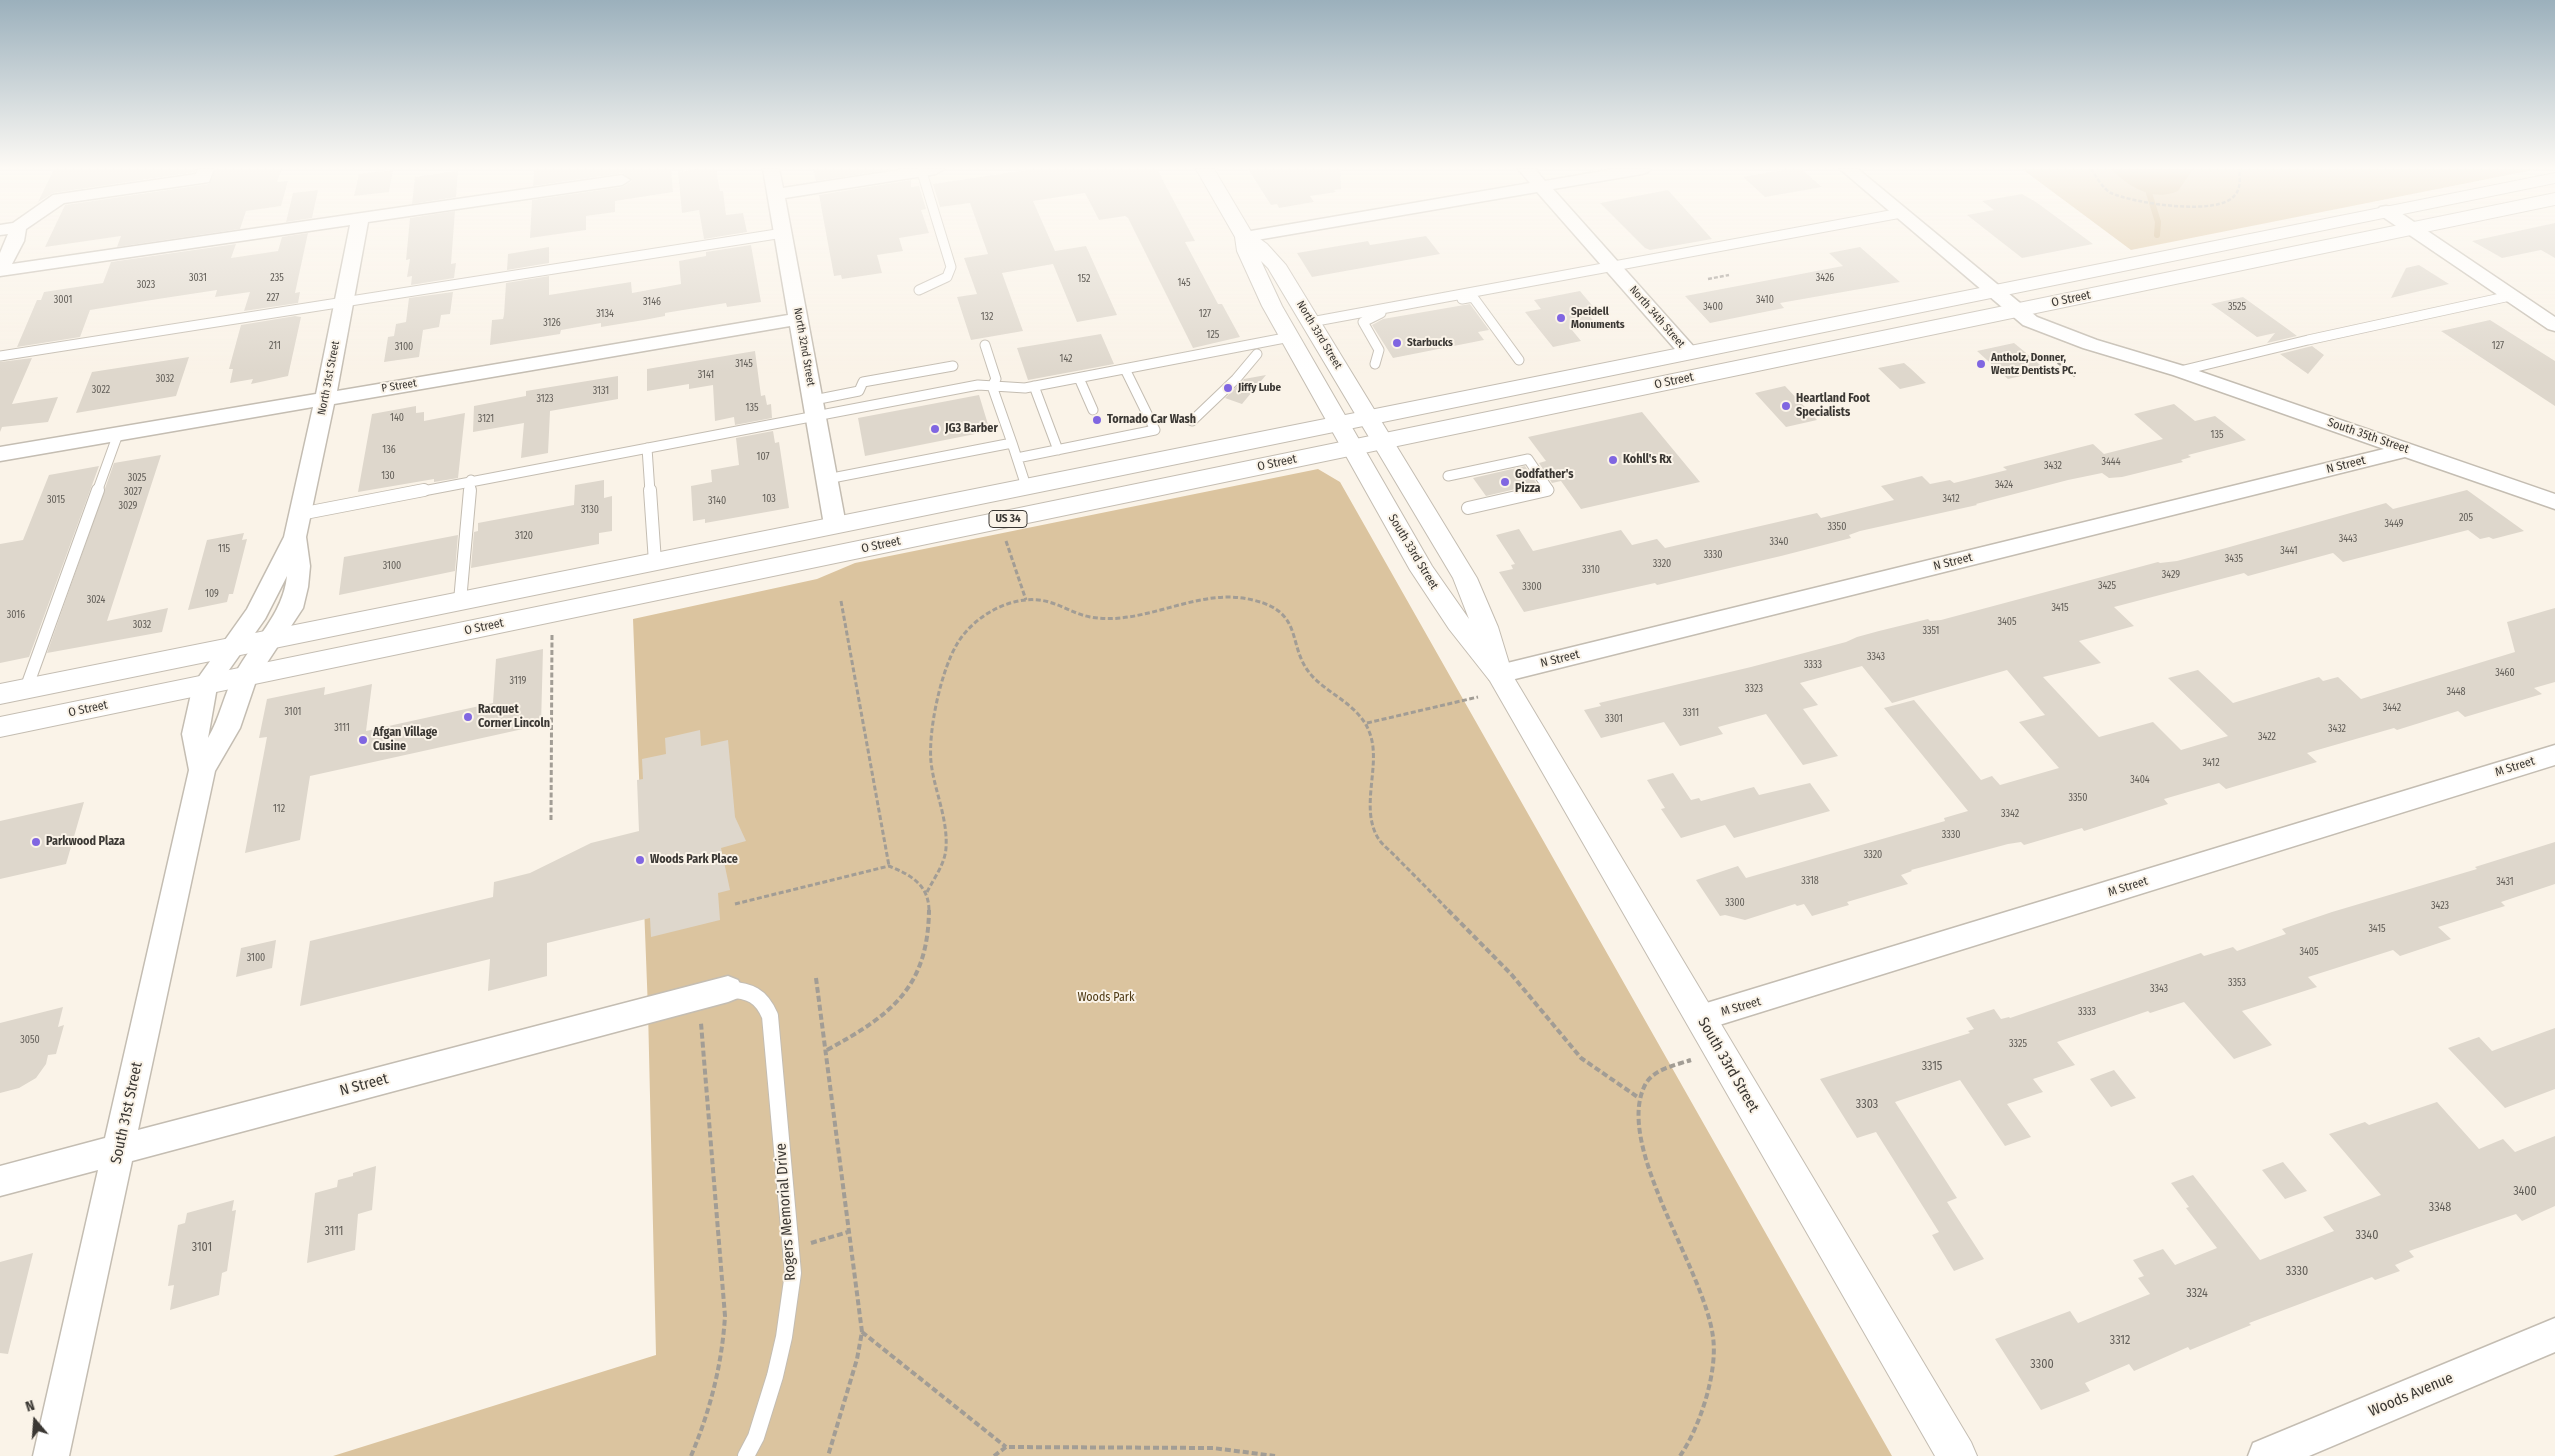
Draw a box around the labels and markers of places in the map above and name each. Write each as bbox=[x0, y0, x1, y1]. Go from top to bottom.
place label: Speidell Monuments bbox=[1571, 305, 1625, 331]
marker: Speidell Monuments bbox=[1555, 312, 1567, 324]
place label: Starbucks bbox=[1407, 336, 1453, 350]
marker: Starbucks bbox=[1391, 337, 1403, 349]
place label: Antholz, Donner, Wentz Dentists PC. bbox=[1991, 351, 2076, 377]
marker: Antholz, Donner, Wentz Dentists PC. bbox=[1975, 358, 1987, 370]
place label: Jiffy Lube bbox=[1238, 381, 1281, 395]
marker: Jiffy Lube bbox=[1222, 382, 1234, 394]
place label: Heartland Foot Specialists bbox=[1796, 392, 1870, 420]
marker: Heartland Foot Specialists bbox=[1780, 400, 1792, 412]
place label: Tornado Car Wash bbox=[1107, 413, 1196, 427]
marker: Tornado Car Wash bbox=[1091, 414, 1103, 426]
place label: JG3 Barber bbox=[945, 422, 998, 436]
marker: JG3 Barber bbox=[929, 423, 941, 435]
place label: Kohll's Rx bbox=[1623, 453, 1672, 467]
marker: Kohll's Rx bbox=[1607, 454, 1619, 466]
place label: Godfather's Pizza bbox=[1515, 468, 1574, 496]
marker: Godfather's Pizza bbox=[1499, 476, 1511, 488]
place label: Racquet Corner Lincoln bbox=[478, 703, 550, 731]
marker: Racquet Corner Lincoln bbox=[462, 711, 474, 723]
place label: Afgan Village Cusine bbox=[373, 726, 437, 754]
marker: Afgan Village Cusine bbox=[357, 734, 369, 746]
place label: Parkwood Plaza bbox=[46, 835, 125, 849]
marker: Parkwood Plaza bbox=[30, 836, 42, 848]
place label: Woods Park Place bbox=[650, 853, 738, 867]
marker: Woods Park Place bbox=[634, 854, 646, 866]

